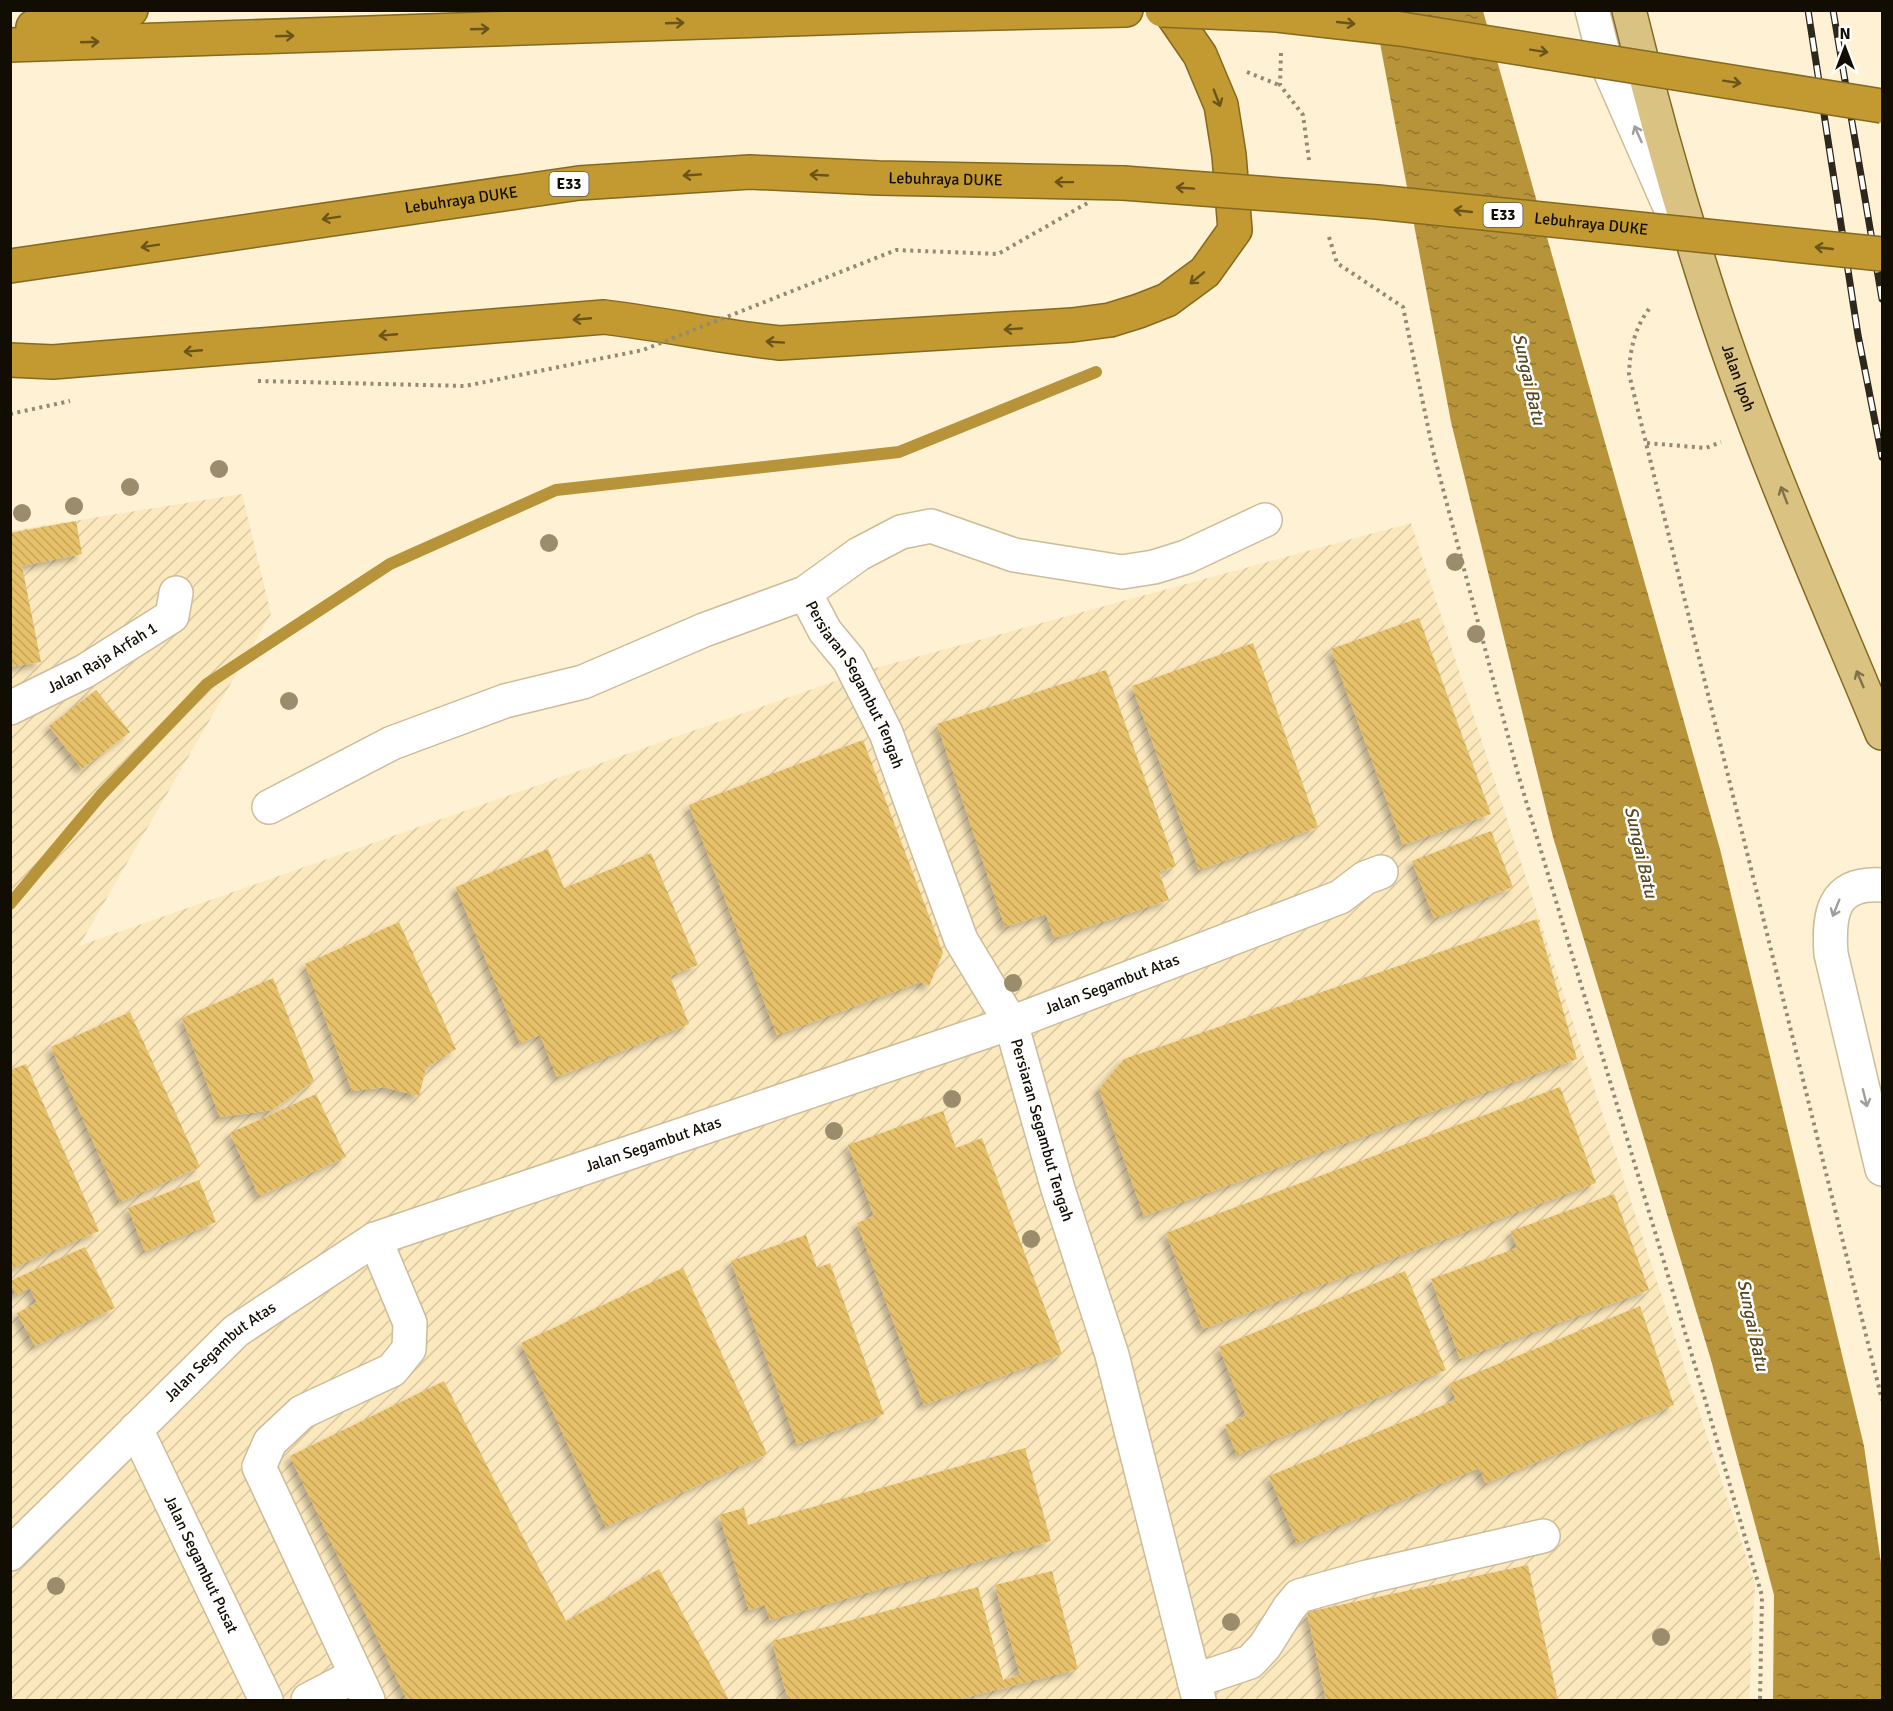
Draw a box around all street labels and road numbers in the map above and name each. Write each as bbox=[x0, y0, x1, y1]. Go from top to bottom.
street label: Lebuhraya DUKE bbox=[888, 168, 1003, 191]
road number: E33 bbox=[550, 172, 588, 196]
street label: Lebuhraya DUKE bbox=[403, 182, 519, 218]
road number: E33 bbox=[1484, 203, 1522, 227]
street label: Lebuhraya DUKE bbox=[1533, 208, 1649, 240]
street label: Jalan Ipoh bbox=[1717, 342, 1759, 415]
street label: Persiaran Segambut Tengah bbox=[801, 597, 908, 771]
street label: Jalan Raja Arfah 1 bbox=[44, 618, 161, 698]
street label: Jalan Segambut Atas bbox=[1042, 949, 1182, 1019]
street label: Persiaran Segambut Tengah bbox=[1006, 1036, 1078, 1224]
street label: Jalan Segambut Atas bbox=[582, 1112, 724, 1177]
street label: Jalan Segambut Atas bbox=[160, 1297, 280, 1406]
street label: Jalan Segambut Pusat bbox=[159, 1492, 243, 1637]

